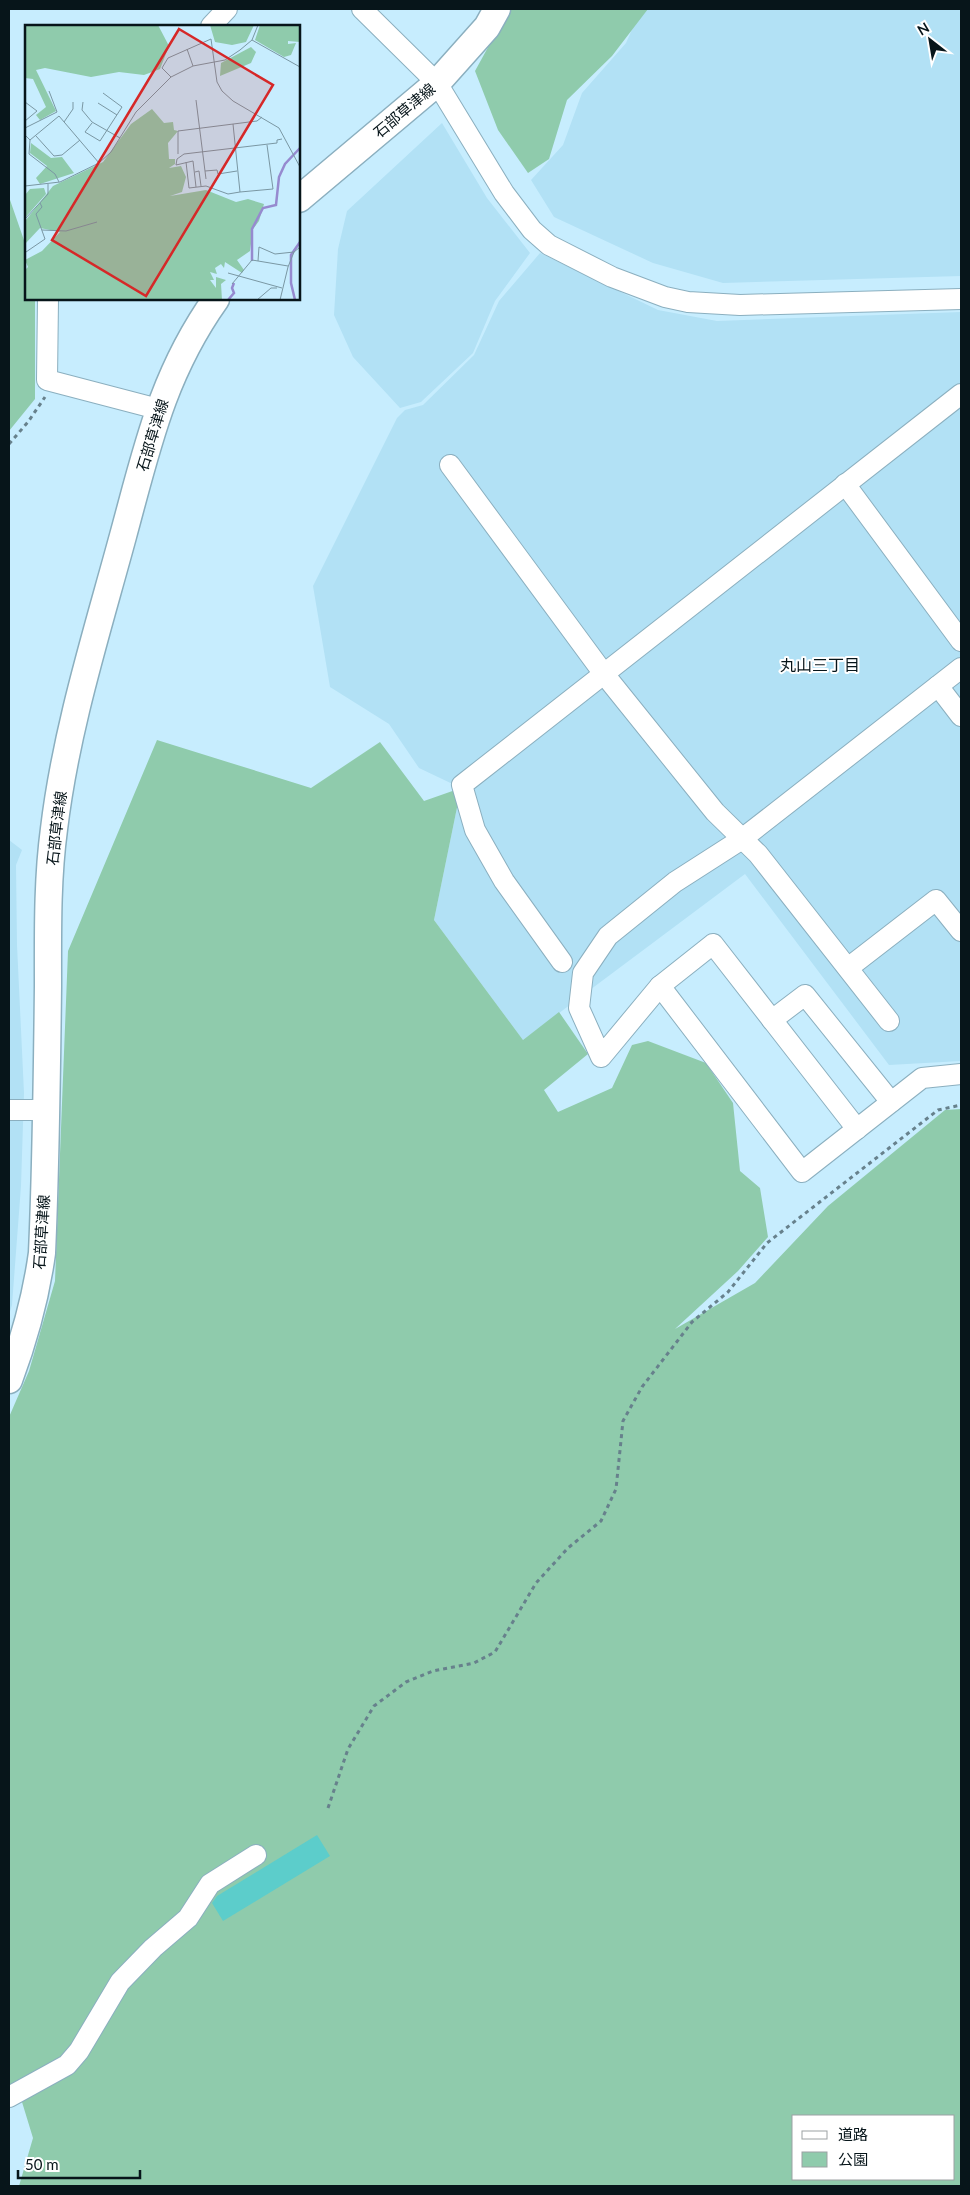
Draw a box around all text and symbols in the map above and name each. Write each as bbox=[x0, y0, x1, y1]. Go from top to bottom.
north arrow bbox=[905, 15, 955, 65]
text: N bbox=[914, 18, 932, 38]
inset map bbox=[25, 25, 300, 300]
street label: 石部草津線 bbox=[369, 79, 439, 141]
street label: 石部草津線 bbox=[132, 396, 172, 474]
district label: 丸山三丁目 bbox=[780, 655, 860, 674]
street label: 石部草津線 bbox=[42, 790, 70, 866]
street label: 石部草津線 bbox=[29, 1194, 53, 1270]
legend bbox=[792, 2115, 955, 2180]
text: 道路 bbox=[838, 2125, 868, 2143]
scale bar bbox=[18, 2148, 140, 2180]
text: 公園 bbox=[838, 2150, 868, 2168]
text: 50 m bbox=[25, 2155, 59, 2173]

